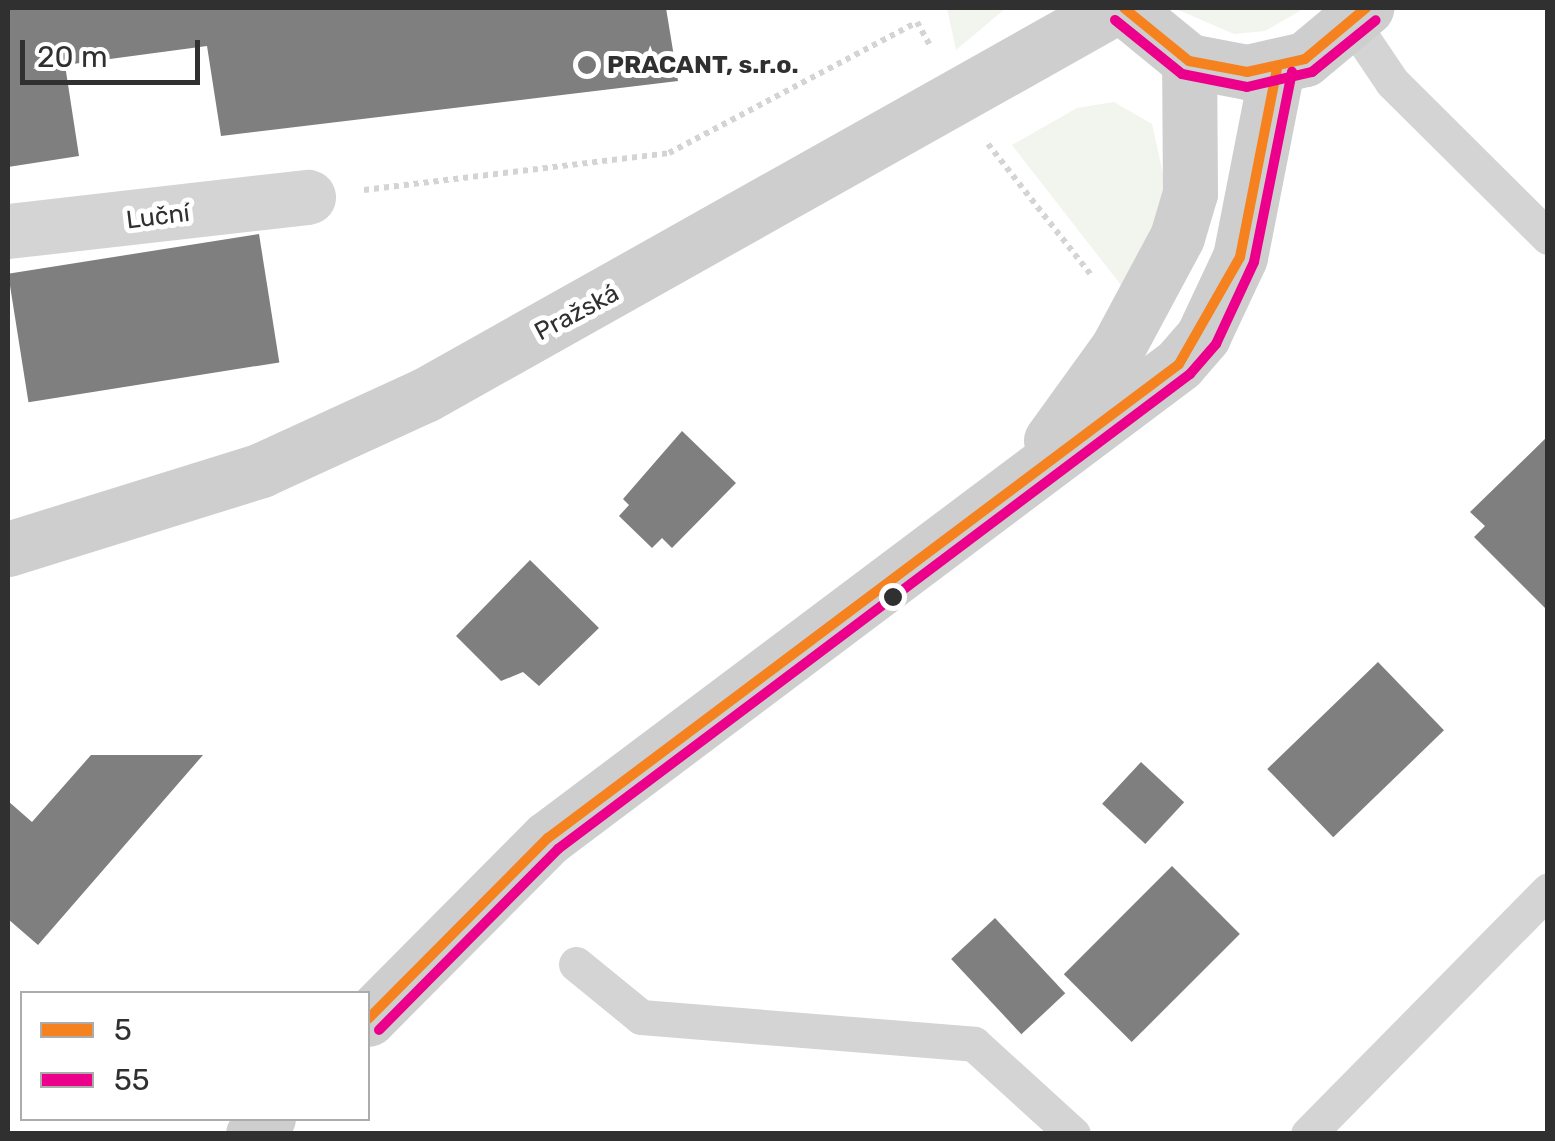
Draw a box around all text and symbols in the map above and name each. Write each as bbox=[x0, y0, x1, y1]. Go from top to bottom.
scale bar bbox=[25, 20, 205, 82]
text: 20 m bbox=[37, 39, 108, 75]
place label: PRACANT, s.r.o. bbox=[607, 50, 799, 80]
marker: PRACANT, s.r.o. bbox=[576, 54, 598, 76]
street label: Luční bbox=[125, 198, 191, 236]
street label: Pražská bbox=[530, 278, 624, 348]
unlabelled marker bbox=[883, 587, 903, 607]
legend bbox=[20, 991, 370, 1121]
text: 5 bbox=[114, 1012, 132, 1048]
text: 55 bbox=[114, 1062, 150, 1098]

